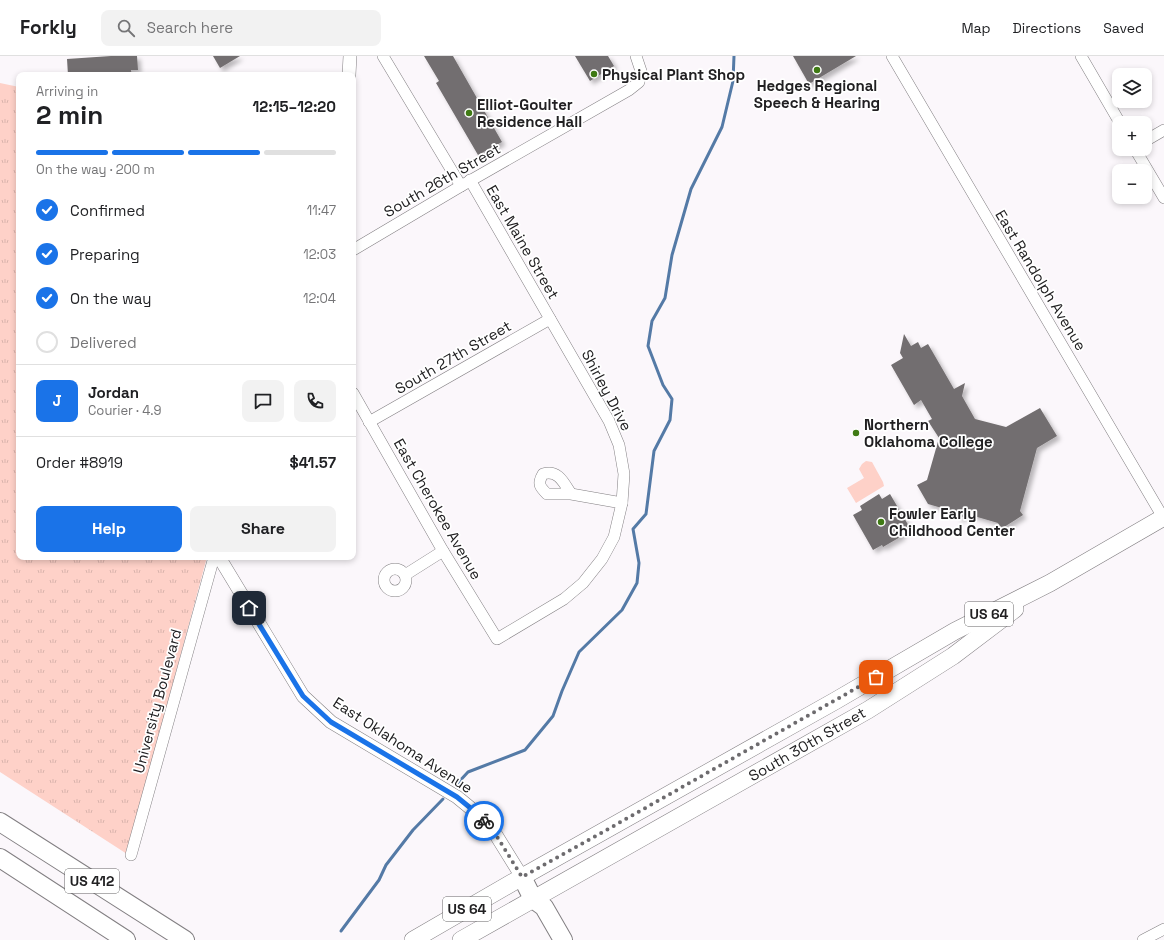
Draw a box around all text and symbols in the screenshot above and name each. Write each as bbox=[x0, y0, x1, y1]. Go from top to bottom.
search box bbox=[101, 10, 381, 46]
text: Forkly bbox=[20, 15, 77, 40]
icon: search bbox=[115, 17, 137, 39]
text: Search here bbox=[147, 18, 233, 37]
text: Map bbox=[961, 19, 991, 37]
text: Directions bbox=[1013, 19, 1081, 37]
text: Saved bbox=[1103, 19, 1144, 37]
place label: Physical Plant Shop bbox=[602, 65, 745, 84]
marker: Hedges Regional Speech & Hearing bbox=[812, 65, 822, 75]
map controls bbox=[1112, 68, 1152, 204]
button: layers bbox=[1112, 68, 1152, 108]
marker: Physical Plant Shop bbox=[589, 69, 599, 79]
place label: Hedges Regional Speech & Hearing bbox=[754, 76, 880, 112]
text: Arriving in bbox=[36, 83, 98, 100]
place label: Elliot-Goulter Residence Hall bbox=[477, 95, 582, 131]
text: 12:15–12:20 bbox=[253, 97, 336, 116]
text: 2 min bbox=[36, 98, 103, 132]
marker: Elliot-Goulter Residence Hall bbox=[464, 108, 474, 118]
button: + bbox=[1112, 116, 1152, 156]
street label: South 26th Street bbox=[380, 139, 504, 221]
text: On the way · 200 m bbox=[36, 161, 155, 178]
button: − bbox=[1112, 164, 1152, 204]
street label: East Maine Street bbox=[483, 182, 563, 302]
icon: check bbox=[36, 199, 58, 221]
text: Confirmed bbox=[70, 201, 145, 220]
text: 11:47 bbox=[307, 202, 336, 219]
street label: East Randolph Avenue bbox=[991, 206, 1091, 354]
icon: check bbox=[36, 243, 58, 265]
text: Preparing bbox=[70, 245, 140, 264]
text: 12:03 bbox=[303, 246, 336, 263]
icon: check bbox=[36, 287, 58, 309]
text: On the way bbox=[70, 289, 151, 308]
text: 12:04 bbox=[303, 290, 336, 307]
street label: South 27th Street bbox=[392, 316, 514, 398]
text: Delivered bbox=[70, 333, 137, 352]
street label: Shirley Drive bbox=[578, 346, 636, 434]
button: chat bbox=[242, 380, 284, 422]
button: phone bbox=[294, 380, 336, 422]
text: Jordan bbox=[88, 383, 139, 402]
text: J bbox=[52, 391, 62, 410]
text: Courier · 4.9 bbox=[88, 402, 162, 419]
place label: Northern Oklahoma College bbox=[864, 415, 993, 451]
marker: Northern Oklahoma College bbox=[851, 428, 861, 438]
street label: East Cherokee Avenue bbox=[390, 435, 486, 583]
text: Order #8919 bbox=[36, 453, 123, 472]
text: $41.57 bbox=[290, 453, 336, 472]
place label: Fowler Early Childhood Center bbox=[889, 504, 1015, 540]
button: Help bbox=[36, 506, 182, 552]
button: Share bbox=[190, 506, 336, 552]
marker: Fowler Early Childhood Center bbox=[876, 517, 886, 527]
pin bbox=[232, 591, 266, 625]
icon: home bbox=[238, 597, 260, 619]
road number: US 64 bbox=[965, 602, 1013, 626]
street label: University Boulevard bbox=[129, 627, 185, 775]
pin bbox=[859, 660, 893, 694]
icon: bag bbox=[865, 666, 887, 688]
street label: East Oklahoma Avenue bbox=[330, 693, 476, 797]
street label: South 30th Street bbox=[745, 703, 869, 785]
courier bbox=[464, 801, 504, 841]
icon: bike bbox=[473, 810, 495, 832]
road number: US 412 bbox=[65, 869, 119, 893]
road number: US 64 bbox=[443, 897, 491, 921]

